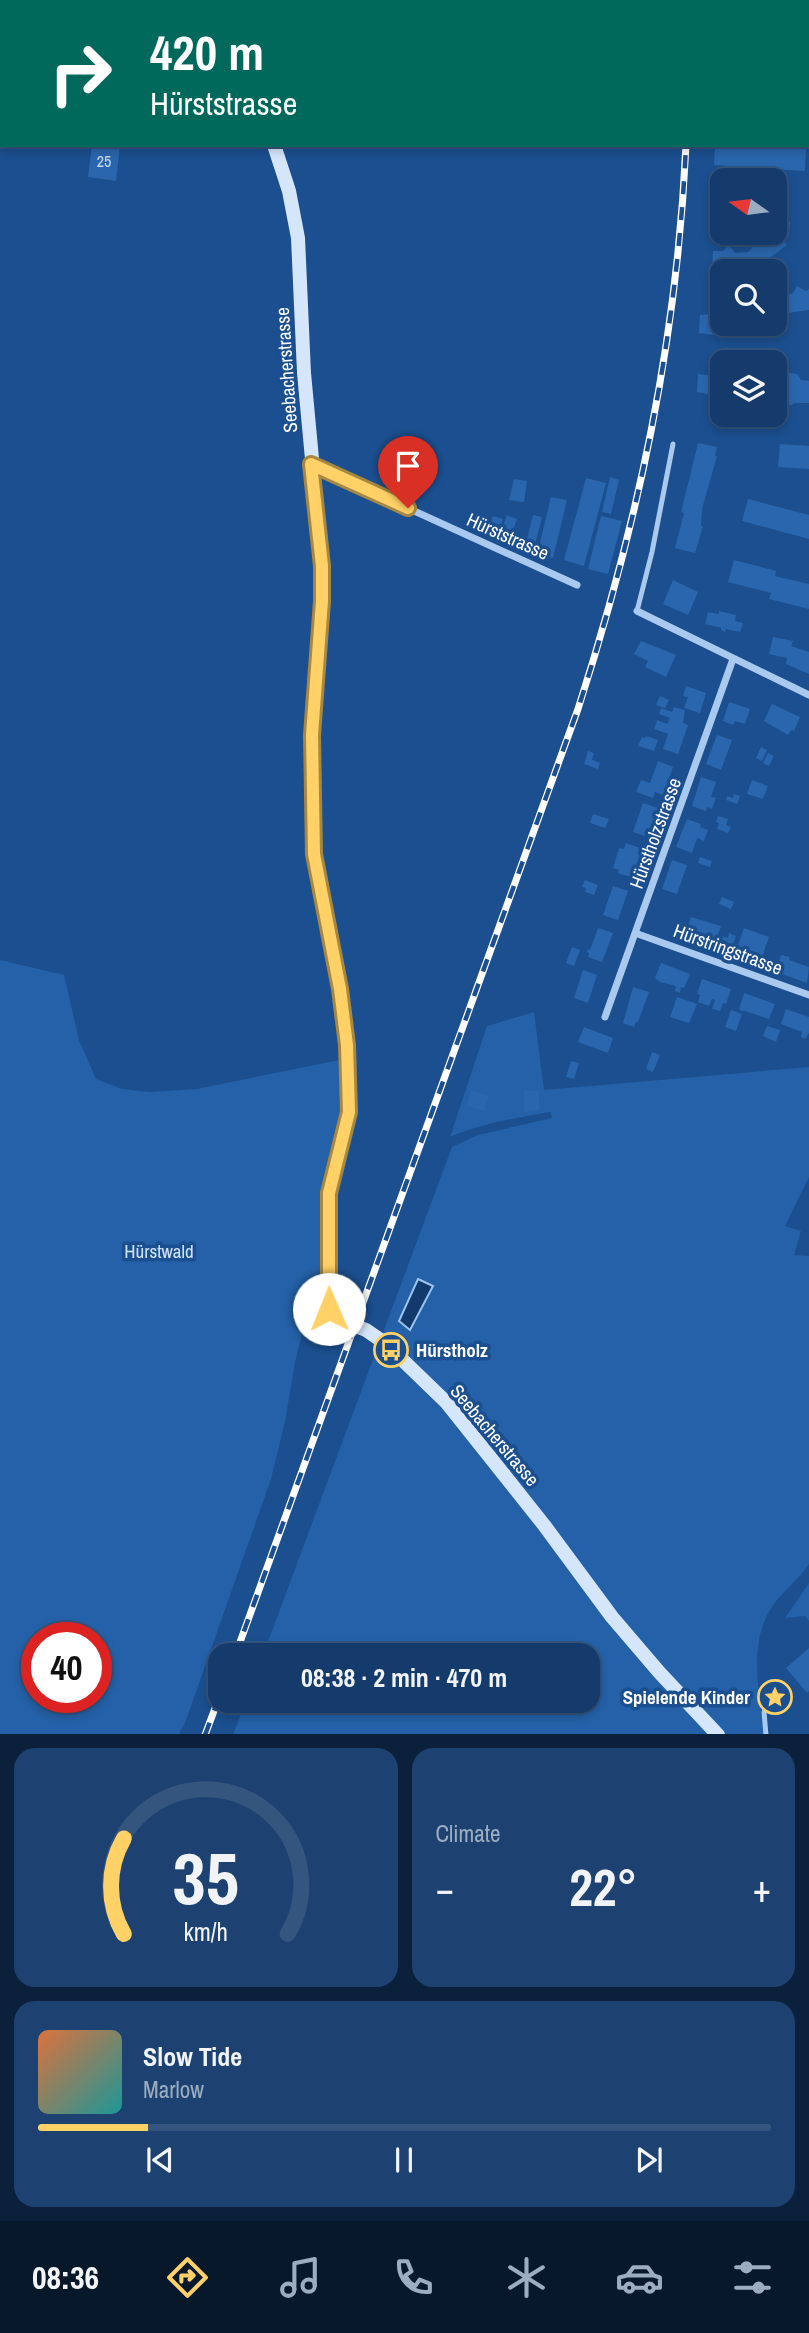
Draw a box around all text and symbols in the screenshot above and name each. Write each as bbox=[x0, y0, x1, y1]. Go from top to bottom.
text: 420 m bbox=[150, 19, 264, 85]
icon: right bbox=[35, 28, 126, 119]
text: Hürststrasse bbox=[150, 82, 297, 125]
house number: 25 bbox=[97, 150, 111, 172]
north arrow bbox=[710, 168, 788, 245]
map controls bbox=[710, 168, 787, 427]
button: search bbox=[710, 259, 787, 336]
street label: Seebacherstrasse bbox=[269, 306, 303, 434]
button: layers bbox=[710, 350, 787, 427]
pin bbox=[378, 436, 438, 508]
icon: arrive bbox=[389, 447, 427, 485]
street label: Hürststrasse bbox=[463, 506, 553, 566]
street label: Hürstholzstrasse bbox=[623, 774, 687, 892]
street label: Hürstringstrasse bbox=[670, 917, 786, 981]
park label: Hürstwald bbox=[124, 1238, 194, 1264]
position arrow bbox=[292, 1272, 366, 1346]
bus stop icon: Hürstholz bbox=[372, 1331, 410, 1369]
place label: Hürstholz bbox=[416, 1337, 488, 1363]
street label: Seebacherstrasse bbox=[445, 1379, 545, 1491]
speed limit sign: 40 bbox=[21, 1622, 112, 1713]
text: 08:38 · 2 min · 470 m bbox=[301, 1660, 507, 1695]
place icon: Spielende Kinder bbox=[756, 1678, 794, 1716]
place label: Spielende Kinder bbox=[623, 1684, 750, 1710]
text: Climate bbox=[436, 1818, 500, 1849]
text: 35 bbox=[173, 1829, 239, 1927]
text: 22° bbox=[569, 1852, 637, 1922]
text: − bbox=[436, 1863, 454, 1914]
text: + bbox=[753, 1863, 771, 1914]
text: km/h bbox=[184, 1914, 228, 1948]
text: Slow Tide bbox=[143, 2039, 242, 2074]
text: Marlow bbox=[143, 2074, 204, 2105]
icon: previous bbox=[141, 2141, 179, 2179]
icon: pause bbox=[385, 2141, 423, 2179]
icon: next bbox=[630, 2141, 668, 2179]
icon: directions bbox=[163, 2253, 212, 2302]
icon: music bbox=[276, 2253, 325, 2302]
icon: phone bbox=[389, 2253, 438, 2302]
icon: climate bbox=[502, 2253, 551, 2302]
icon: car bbox=[615, 2253, 664, 2302]
icon: filters bbox=[728, 2253, 777, 2302]
text: 08:36 bbox=[32, 2256, 99, 2299]

